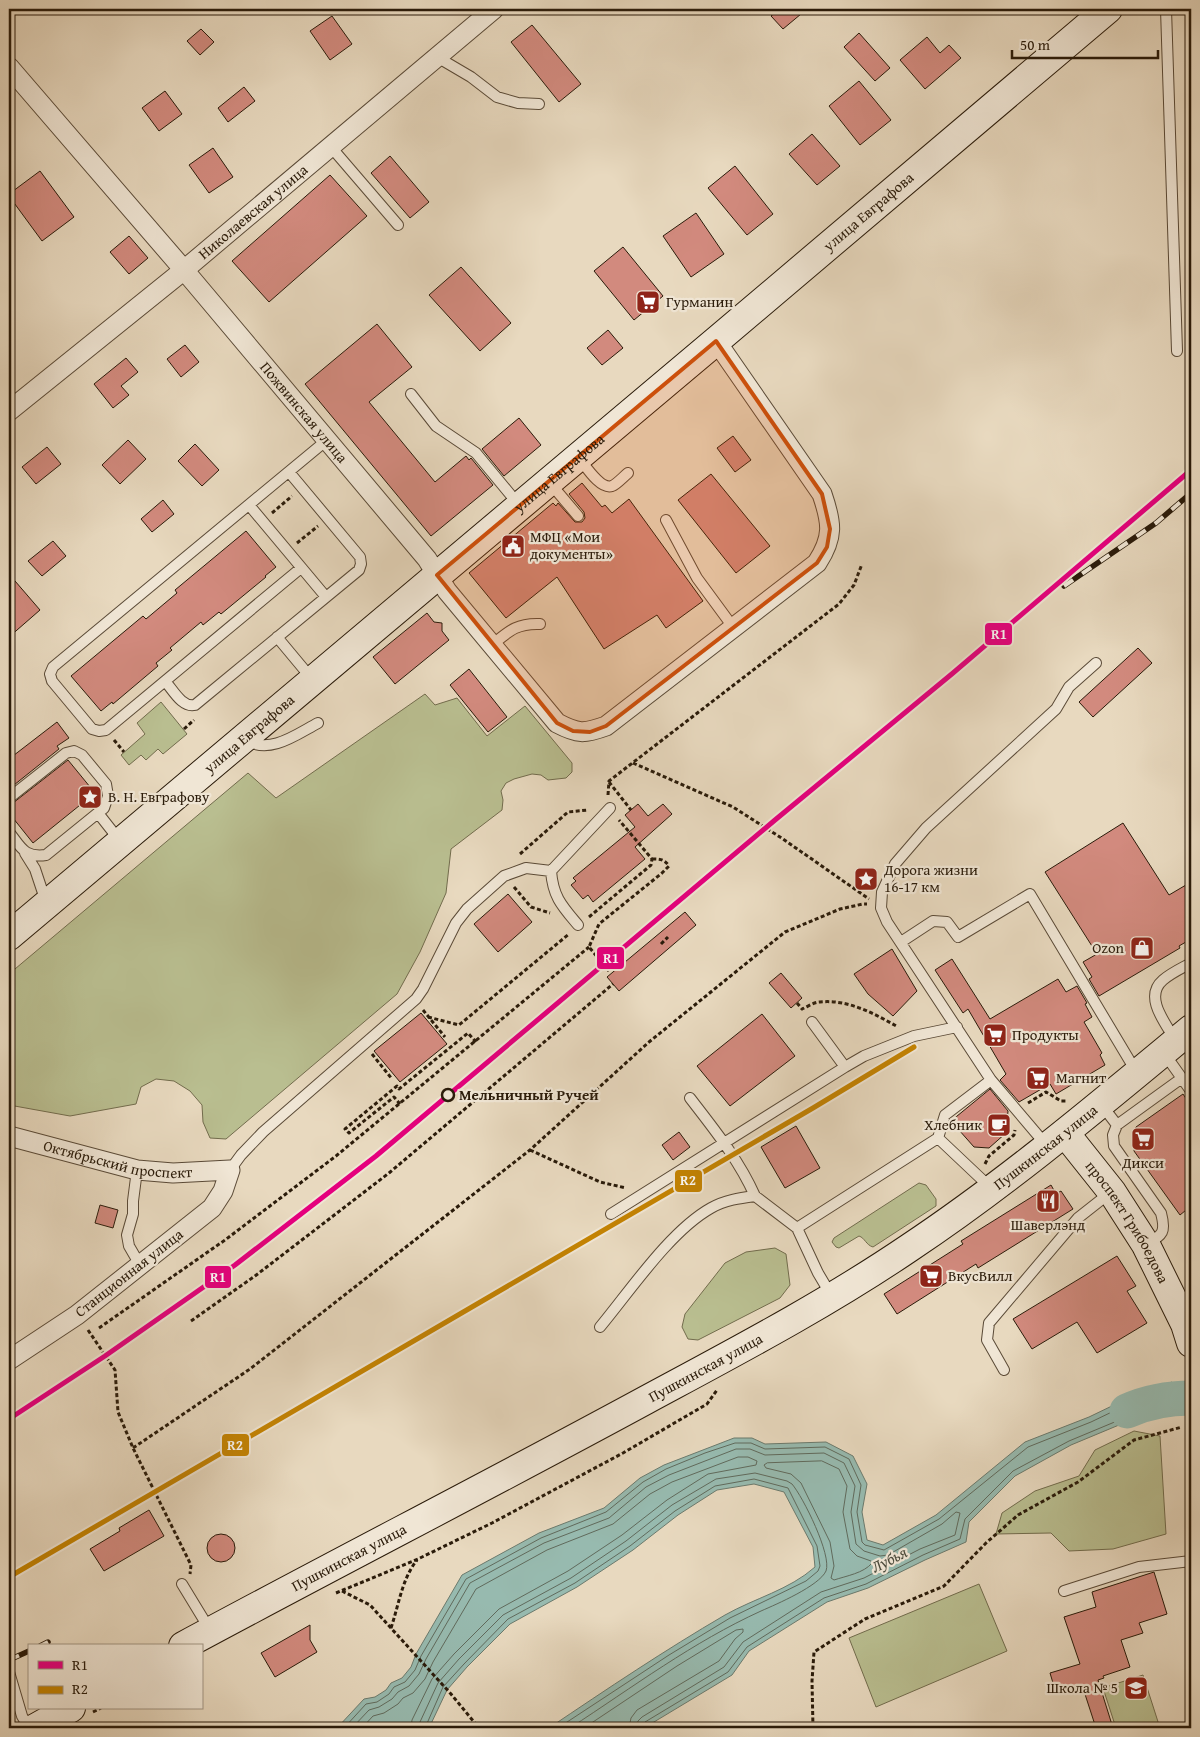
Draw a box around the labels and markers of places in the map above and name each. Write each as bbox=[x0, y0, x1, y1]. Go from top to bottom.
supermarket icon: Гурманин bbox=[635, 289, 661, 315]
place label: Гурманин bbox=[666, 291, 733, 312]
place label: МФЦ «Мои документы» bbox=[530, 526, 613, 564]
public building icon: МФЦ «Мои документы» bbox=[500, 533, 526, 559]
place icon: В. Н. Евграфову bbox=[77, 784, 103, 810]
place label: В. Н. Евграфову bbox=[108, 786, 210, 807]
place label: Дорога жизни 16-17 км bbox=[883, 859, 978, 897]
place icon: Дорога жизни 16-17 км bbox=[853, 866, 879, 892]
shop icon: Ozon bbox=[1129, 935, 1155, 961]
place label: Ozon bbox=[1092, 937, 1125, 958]
supermarket icon: Продукты bbox=[982, 1022, 1008, 1048]
place label: Продукты bbox=[1012, 1024, 1079, 1045]
supermarket icon: Магнит bbox=[1025, 1065, 1051, 1091]
place label: Магнит bbox=[1056, 1067, 1107, 1088]
place label: Мельничный Ручей bbox=[459, 1084, 599, 1105]
marker: Мельничный Ручей bbox=[441, 1088, 455, 1102]
cafe icon: Хлебник bbox=[986, 1112, 1012, 1138]
place label: Хлебник bbox=[924, 1114, 982, 1135]
supermarket icon: Дикси bbox=[1130, 1126, 1156, 1152]
place label: Дикси bbox=[1121, 1152, 1164, 1173]
restaurant icon: Шаверлэнд bbox=[1035, 1188, 1061, 1214]
place label: Шаверлэнд bbox=[1011, 1214, 1085, 1235]
supermarket icon: ВкусВилл bbox=[918, 1263, 944, 1289]
place label: ВкусВилл bbox=[948, 1265, 1013, 1286]
school or university icon: Школа № 5 bbox=[1123, 1675, 1149, 1701]
place label: Школа № 5 bbox=[1047, 1677, 1118, 1698]

